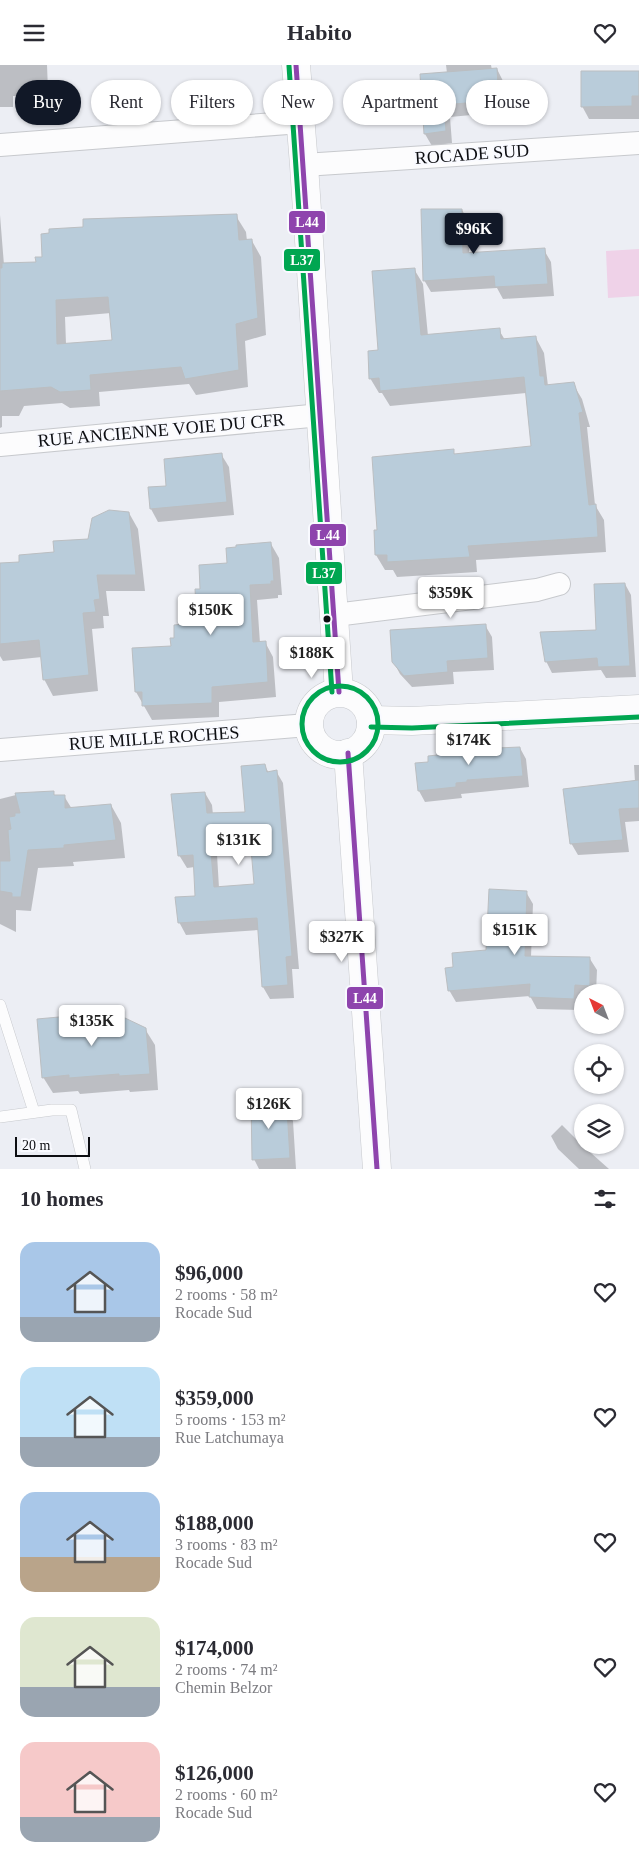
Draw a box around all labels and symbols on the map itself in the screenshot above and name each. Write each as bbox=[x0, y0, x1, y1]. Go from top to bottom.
street label: ROCADE SUD bbox=[414, 140, 530, 168]
line badge: L44 bbox=[288, 210, 326, 234]
pin: $96K bbox=[444, 213, 504, 255]
text: L44 bbox=[295, 215, 319, 230]
line badge: L37 bbox=[283, 248, 321, 272]
text: L37 bbox=[290, 253, 314, 268]
street label: RUE ANCIENNE VOIE DU CFR bbox=[37, 409, 285, 451]
line badge: L44 bbox=[309, 523, 347, 547]
text: L44 bbox=[316, 528, 340, 543]
line badge: L37 bbox=[305, 561, 343, 585]
text: L37 bbox=[312, 566, 336, 581]
pin: $359K bbox=[416, 577, 486, 619]
pin: $150K bbox=[176, 593, 246, 636]
unlabelled marker bbox=[322, 614, 332, 624]
pin: $188K bbox=[277, 637, 347, 679]
street label: RUE MILLE ROCHES bbox=[68, 722, 240, 754]
pin: $174K bbox=[434, 723, 504, 766]
pin: $131K bbox=[204, 823, 274, 866]
pin: $151K bbox=[480, 913, 550, 956]
pin: $327K bbox=[307, 921, 377, 963]
north arrow bbox=[574, 984, 624, 1034]
line badge: L44 bbox=[346, 986, 384, 1010]
text: L44 bbox=[353, 991, 377, 1006]
pin: $135K bbox=[57, 1005, 127, 1047]
pin: $126K bbox=[234, 1087, 304, 1130]
scale bar bbox=[15, 1134, 90, 1157]

